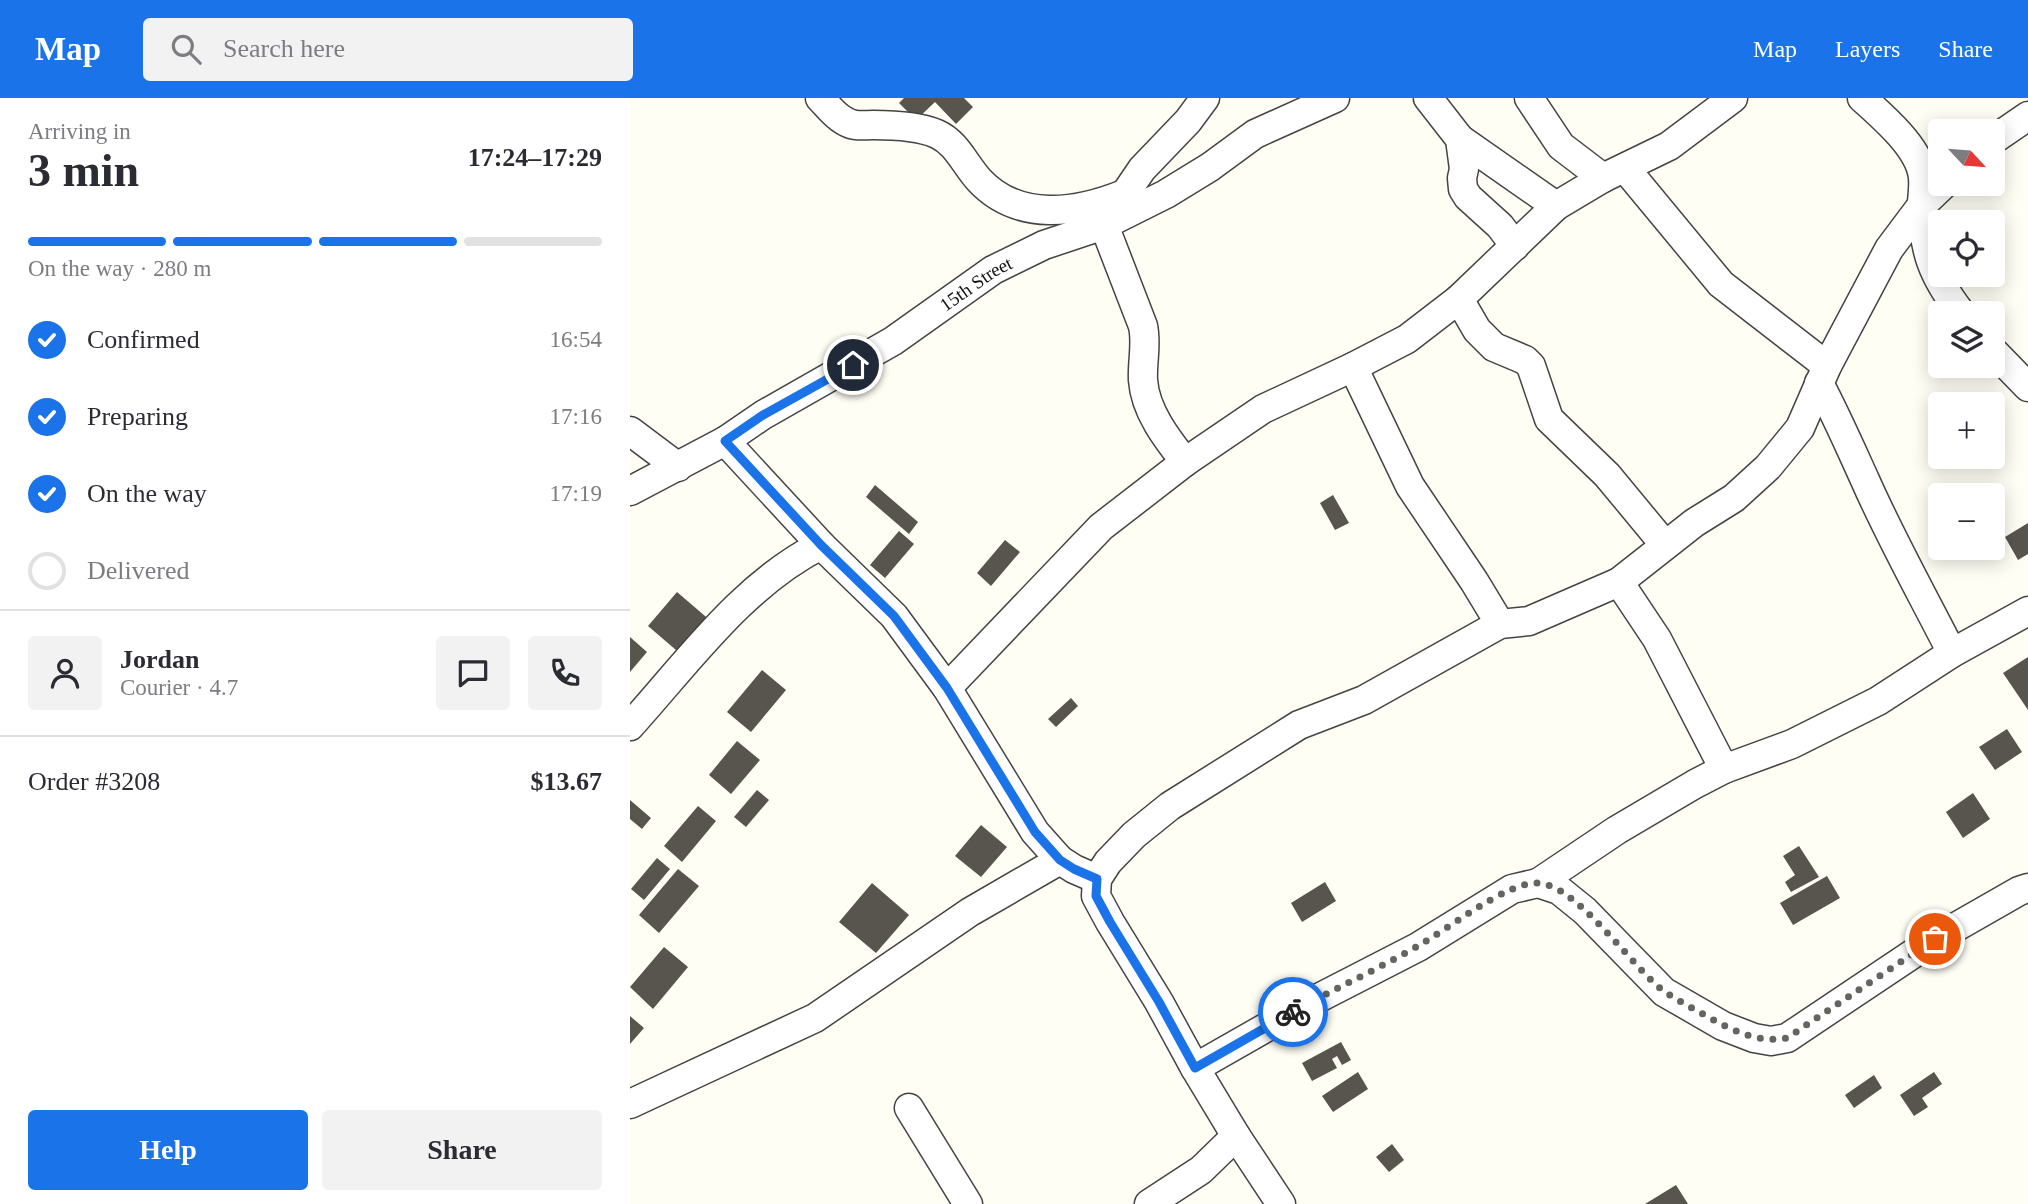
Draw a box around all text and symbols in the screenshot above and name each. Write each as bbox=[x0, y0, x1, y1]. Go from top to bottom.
search box bbox=[143, 18, 633, 81]
icon: search bbox=[167, 30, 205, 68]
text: Map bbox=[35, 31, 101, 67]
text: Search here bbox=[223, 34, 345, 63]
text: Map bbox=[1753, 36, 1797, 62]
text: Layers bbox=[1835, 36, 1900, 62]
text: Share bbox=[1938, 36, 1993, 62]
text: Arriving in bbox=[28, 119, 131, 144]
north arrow bbox=[1928, 119, 2006, 196]
map controls bbox=[1928, 119, 2005, 560]
text: 17:24–17:29 bbox=[468, 143, 602, 172]
text: 3 min bbox=[28, 145, 139, 196]
button: locate bbox=[1928, 210, 2005, 287]
street label: 15th Street bbox=[936, 252, 1016, 315]
text: On the way · 280 m bbox=[28, 256, 211, 281]
button: layers bbox=[1928, 301, 2005, 378]
icon: check bbox=[28, 321, 66, 359]
text: Confirmed bbox=[87, 325, 200, 354]
text: 16:54 bbox=[550, 327, 602, 352]
pin bbox=[823, 335, 883, 395]
icon: home bbox=[834, 346, 872, 384]
button: + bbox=[1928, 392, 2005, 469]
icon: check bbox=[28, 398, 66, 436]
text: Preparing bbox=[87, 402, 188, 431]
text: 17:16 bbox=[550, 404, 602, 429]
icon: check bbox=[28, 475, 66, 513]
text: On the way bbox=[87, 479, 207, 508]
text: 17:19 bbox=[550, 481, 602, 506]
button: − bbox=[1928, 483, 2005, 560]
text: Delivered bbox=[87, 556, 190, 585]
button: person bbox=[28, 636, 102, 710]
button: chat bbox=[436, 636, 510, 710]
button: phone bbox=[528, 636, 602, 710]
text: Jordan bbox=[120, 645, 199, 674]
text: Courier · 4.7 bbox=[120, 675, 238, 700]
text: Order #3208 bbox=[28, 767, 160, 796]
text: $13.67 bbox=[531, 767, 602, 796]
pin bbox=[1905, 909, 1965, 969]
icon: bag bbox=[1916, 920, 1954, 958]
courier bbox=[1258, 977, 1328, 1047]
icon: bike bbox=[1274, 993, 1312, 1031]
button: Help bbox=[28, 1110, 308, 1190]
button: Share bbox=[322, 1110, 602, 1190]

